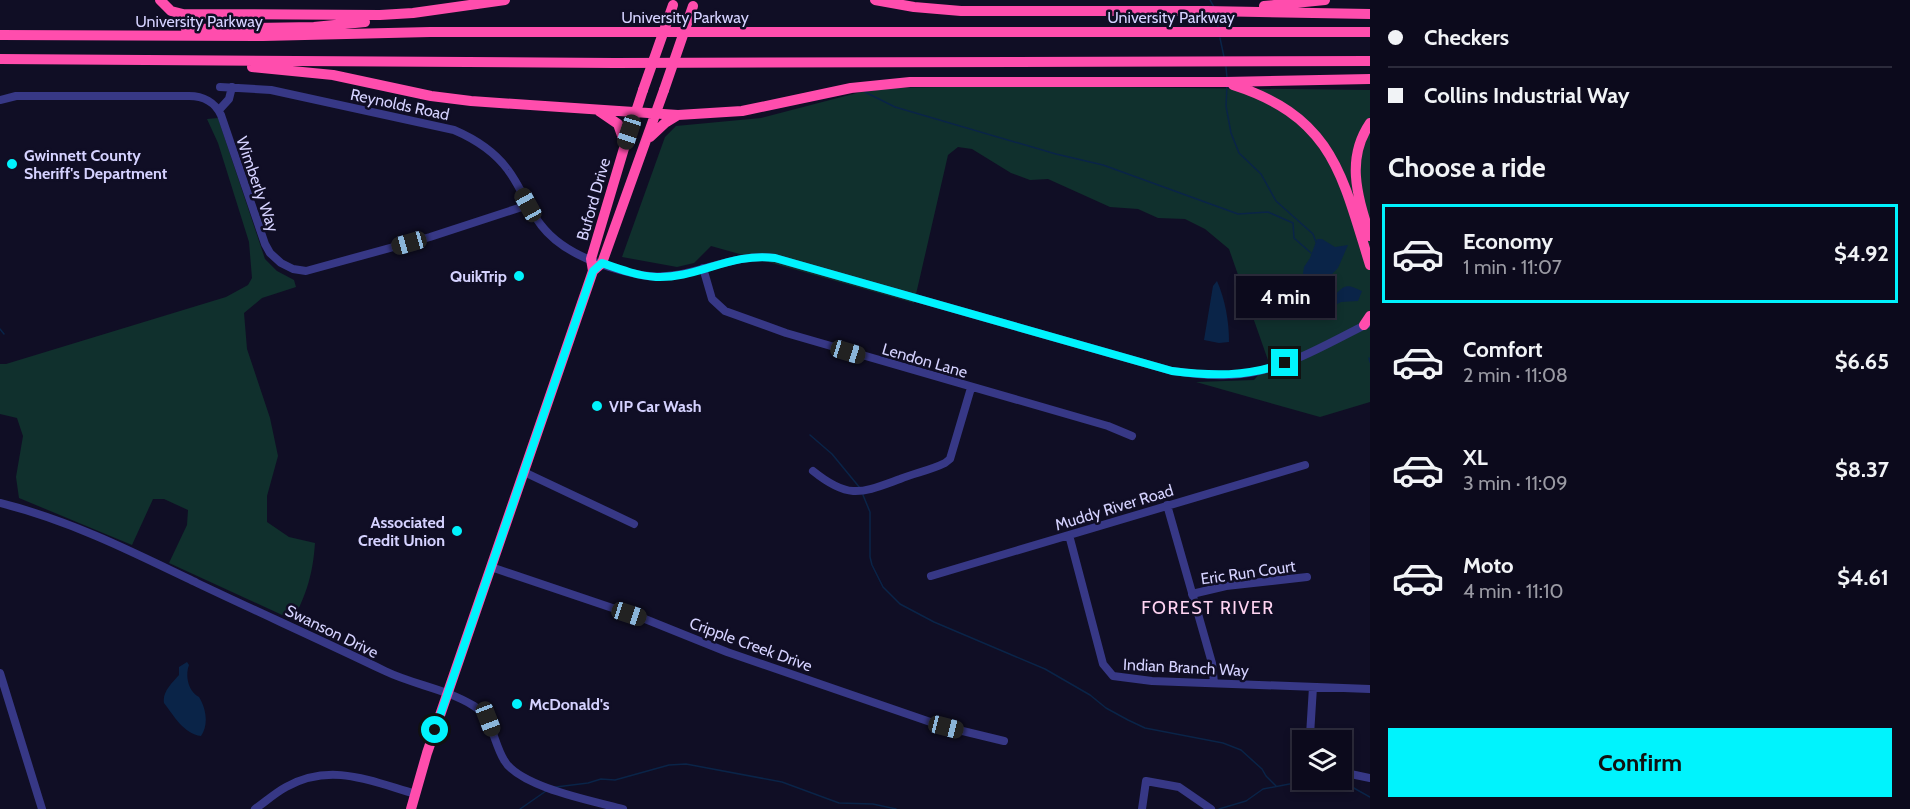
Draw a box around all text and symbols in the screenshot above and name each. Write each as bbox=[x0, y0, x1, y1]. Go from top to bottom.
street label: University Parkway bbox=[621, 8, 749, 27]
street label: University Parkway bbox=[1107, 8, 1235, 27]
street label: University Parkway bbox=[135, 12, 263, 31]
text: Checkers bbox=[1424, 24, 1509, 51]
text: Collins Industrial Way bbox=[1424, 82, 1630, 109]
street label: Reynolds Road bbox=[349, 85, 451, 124]
car bbox=[615, 112, 643, 152]
street label: Wimberly Way bbox=[232, 134, 283, 234]
place label: Gwinnett County Sheriff's Department bbox=[24, 146, 168, 183]
text: Choose a ride bbox=[1388, 151, 1546, 184]
street label: Buford Drive bbox=[573, 156, 614, 243]
marker: Gwinnett County Sheriff's Department bbox=[5, 157, 19, 171]
car bbox=[511, 185, 545, 225]
icon: car bbox=[1391, 227, 1445, 281]
text: Economy bbox=[1463, 228, 1553, 255]
car bbox=[389, 229, 429, 257]
text: $4.92 bbox=[1834, 240, 1889, 267]
text: 1 min · 11:07 bbox=[1463, 255, 1562, 279]
place label: QuikTrip bbox=[450, 267, 507, 286]
marker: QuikTrip bbox=[512, 269, 526, 283]
callout: 4 min bbox=[1236, 276, 1334, 318]
text: 4 min bbox=[1260, 285, 1311, 309]
icon: car bbox=[1391, 335, 1445, 389]
text: Comfort bbox=[1463, 336, 1542, 363]
car bbox=[828, 338, 868, 366]
street label: Lendon Lane bbox=[880, 339, 970, 382]
text: $6.65 bbox=[1835, 348, 1889, 375]
route end bbox=[1271, 349, 1298, 376]
text: 2 min · 11:08 bbox=[1463, 363, 1568, 387]
place label: VIP Car Wash bbox=[609, 397, 702, 416]
marker: VIP Car Wash bbox=[590, 399, 604, 413]
icon: car bbox=[1391, 443, 1445, 497]
text: XL bbox=[1463, 444, 1488, 471]
text: $8.37 bbox=[1835, 456, 1889, 483]
text: 3 min · 11:09 bbox=[1463, 471, 1568, 495]
street label: Muddy River Road bbox=[1053, 480, 1176, 535]
place label: Associated Credit Union bbox=[358, 513, 445, 550]
marker: Associated Credit Union bbox=[450, 524, 464, 538]
icon: car bbox=[1391, 551, 1445, 605]
text: Moto bbox=[1463, 552, 1514, 579]
street label: Eric Run Court bbox=[1199, 556, 1297, 589]
text: $4.61 bbox=[1837, 564, 1889, 591]
text: 4 min · 11:10 bbox=[1463, 579, 1563, 603]
district label: FOREST RIVER bbox=[1141, 597, 1275, 619]
car bbox=[609, 600, 649, 628]
street label: Swanson Drive bbox=[282, 601, 381, 662]
street label: Cripple Creek Drive bbox=[687, 613, 815, 675]
street label: Indian Branch Way bbox=[1123, 655, 1249, 680]
place label: McDonald's bbox=[529, 695, 610, 714]
marker: McDonald's bbox=[510, 697, 524, 711]
car bbox=[473, 699, 503, 739]
car bbox=[926, 714, 966, 740]
route start bbox=[421, 716, 448, 743]
button: Confirm bbox=[1388, 728, 1892, 797]
map controls bbox=[1292, 730, 1352, 790]
button: layers bbox=[1292, 730, 1352, 790]

